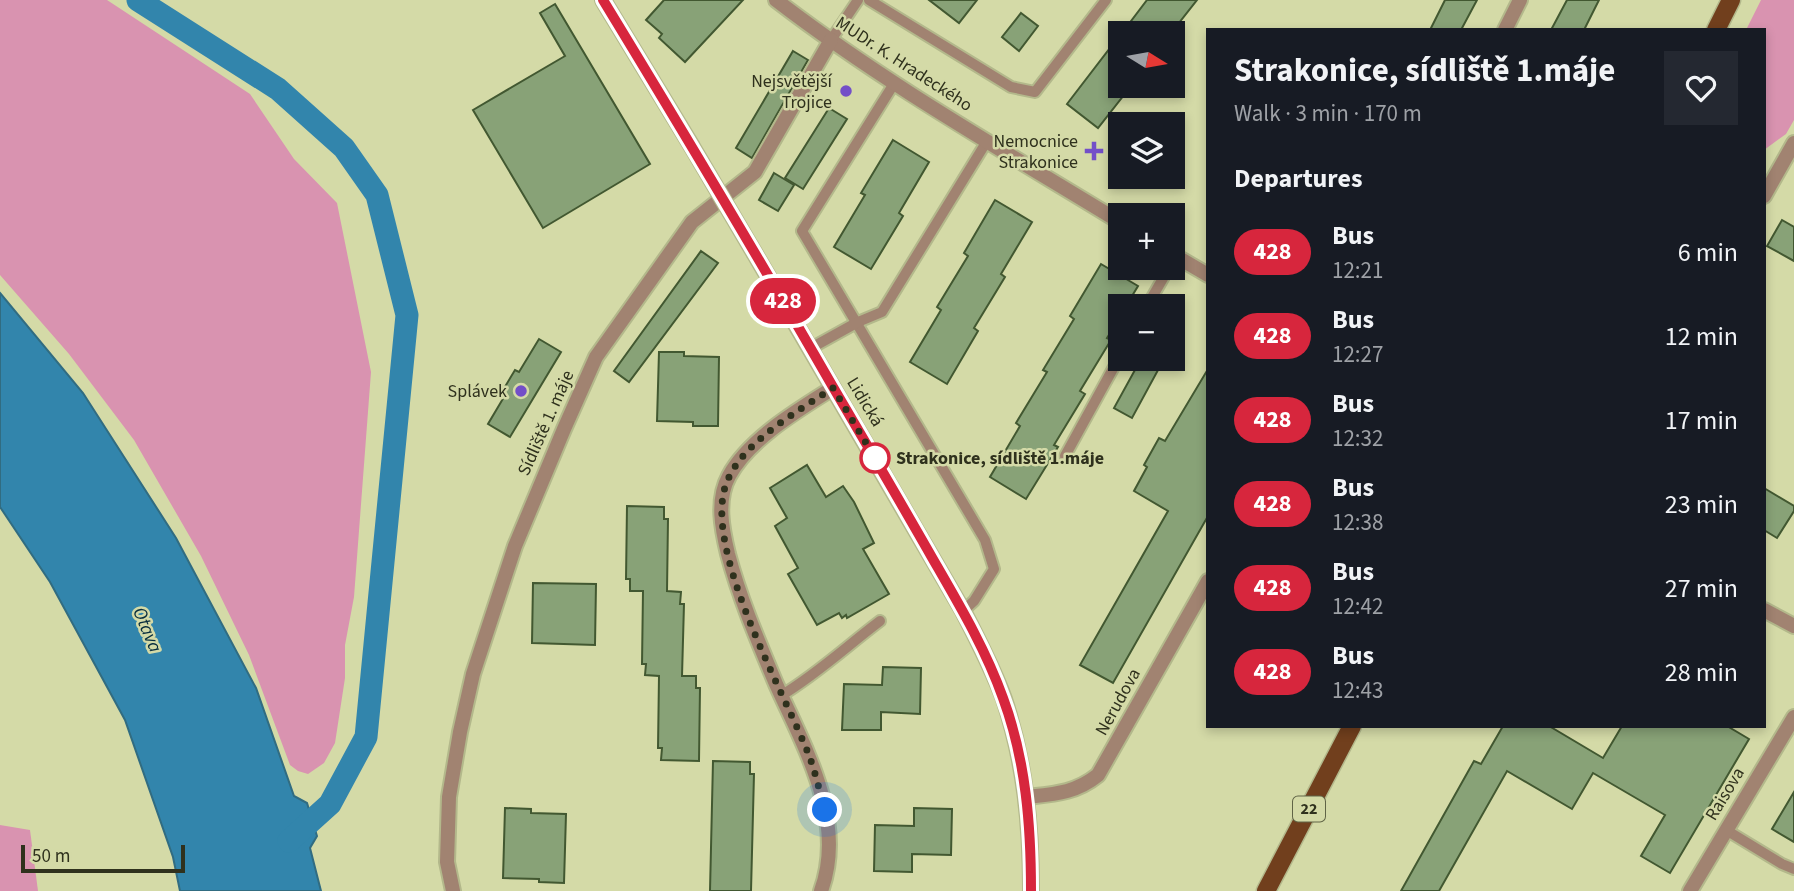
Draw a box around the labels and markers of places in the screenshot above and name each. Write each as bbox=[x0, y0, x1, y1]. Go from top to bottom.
place label: Nejsvětější Trojice bbox=[751, 69, 833, 115]
marker: Nejsvětější Trojice bbox=[838, 83, 854, 99]
place label: Nemocnice Strakonice bbox=[994, 129, 1078, 175]
marker: Nemocnice Strakonice bbox=[1084, 141, 1104, 161]
place label: Splávek bbox=[448, 379, 507, 404]
marker: Splávek bbox=[513, 383, 529, 399]
marker: Strakonice, sídliště 1.máje bbox=[860, 443, 890, 473]
place label: Strakonice, sídliště 1.máje bbox=[896, 446, 1104, 471]

